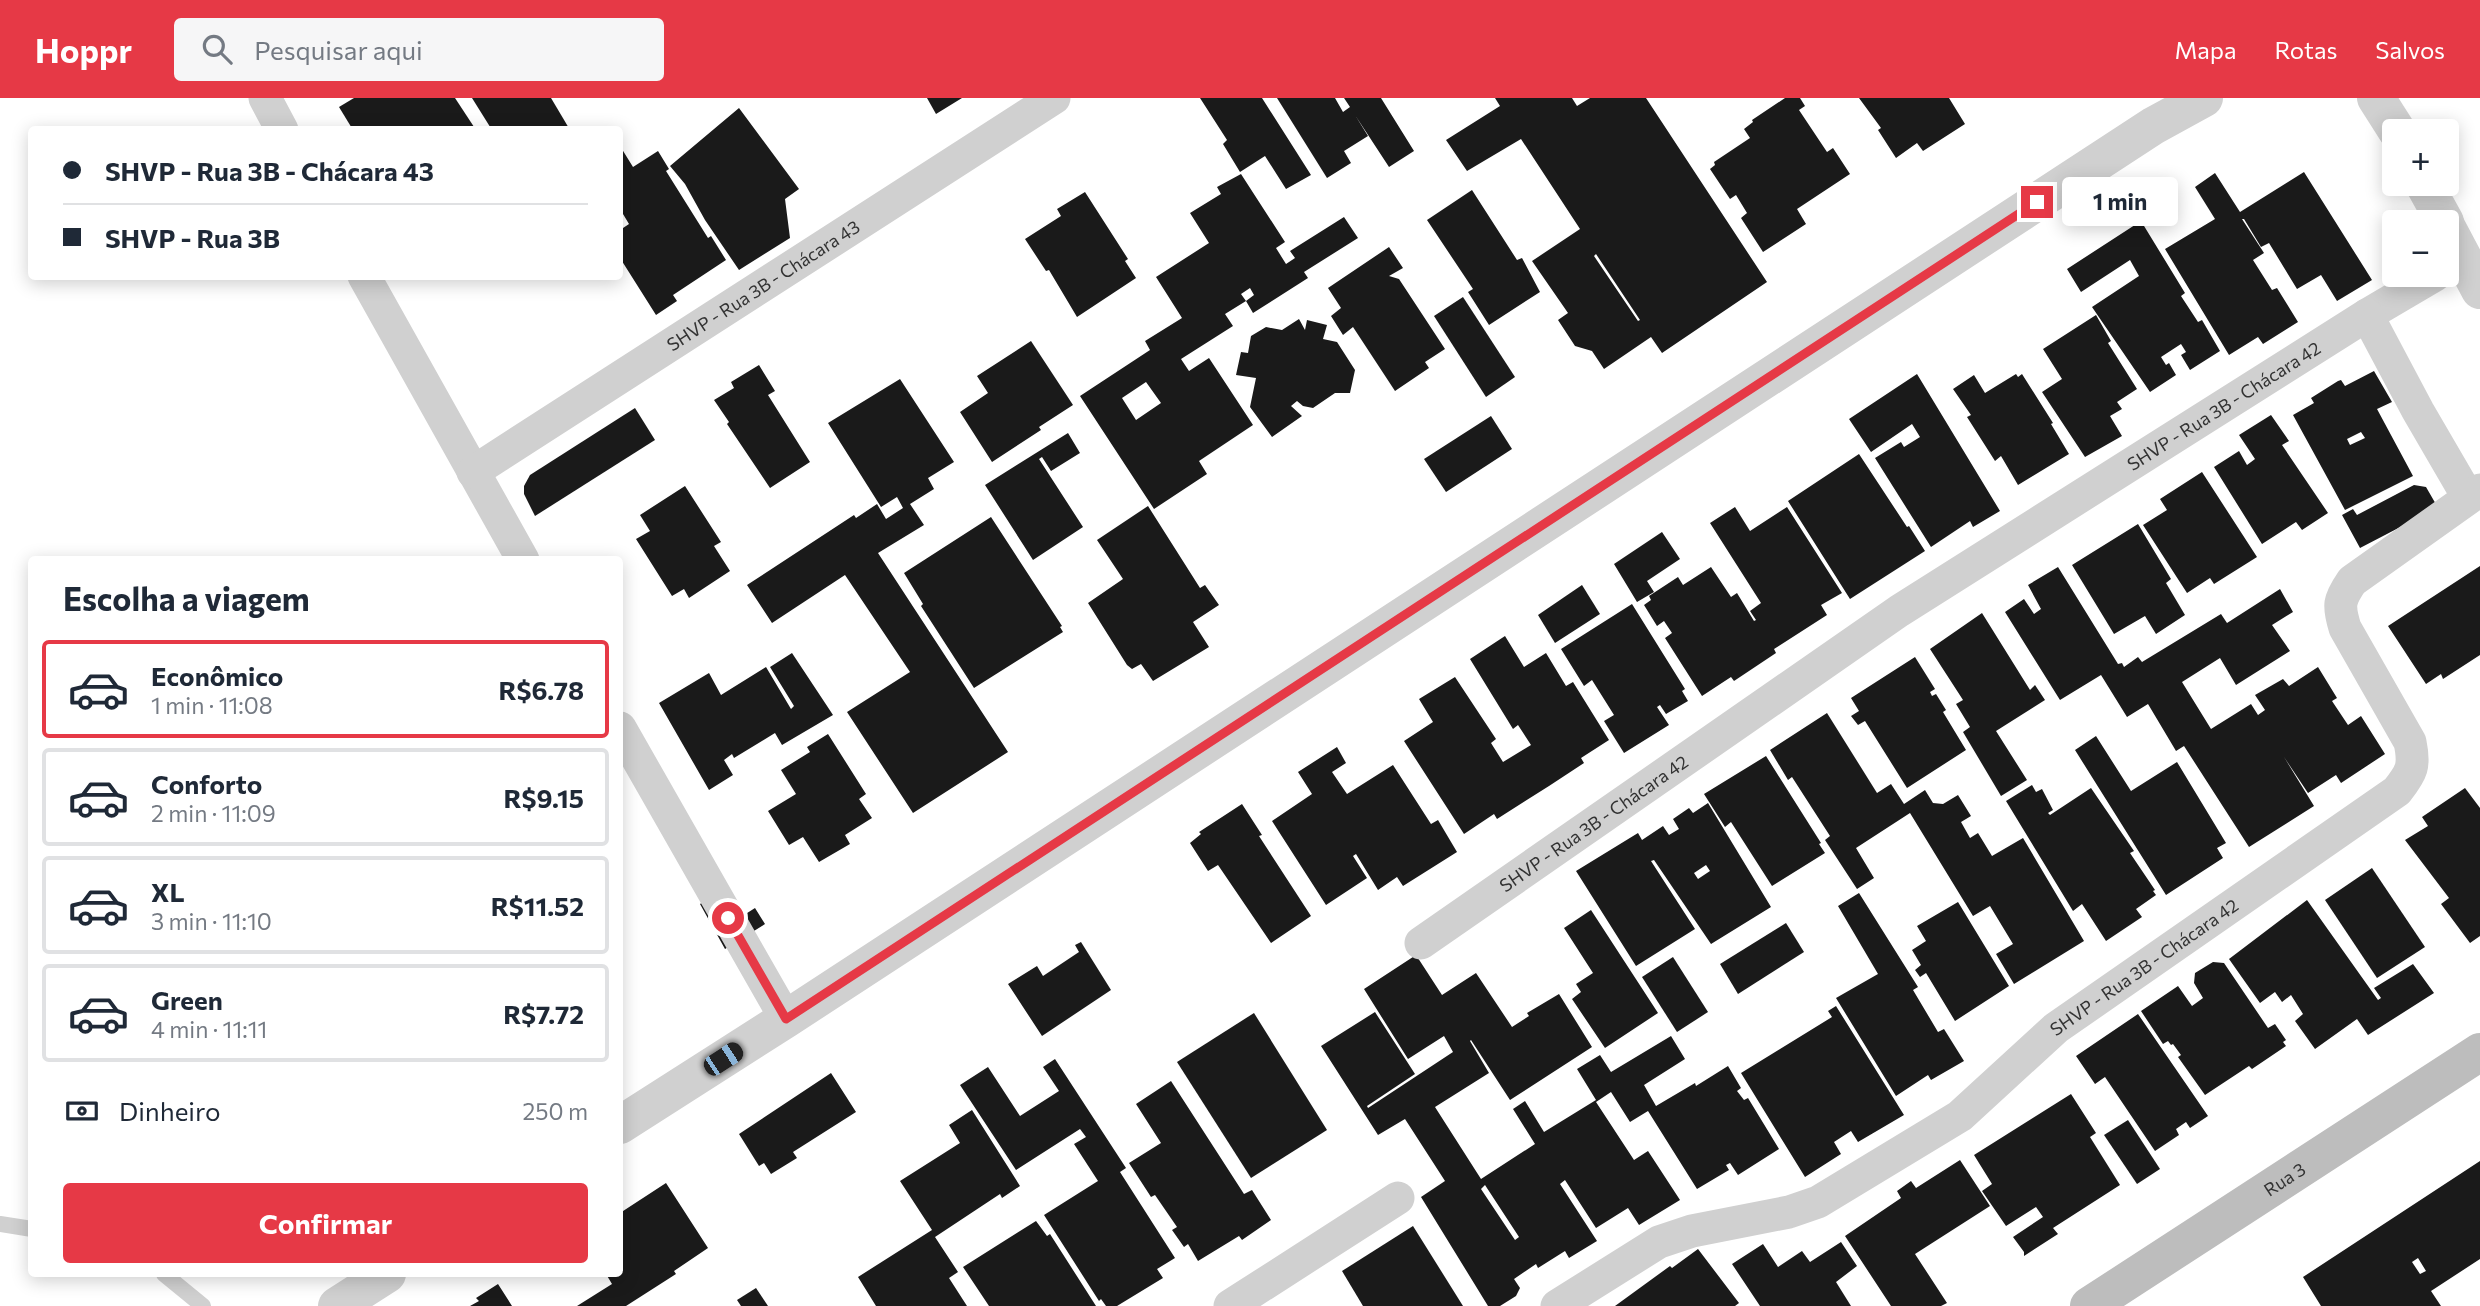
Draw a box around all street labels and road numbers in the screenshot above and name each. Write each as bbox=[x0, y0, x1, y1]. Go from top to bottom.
street label: SHVP - Rua 3B - Chácara 43 bbox=[663, 215, 864, 355]
street label: SHVP - Rua 3B - Chácara 42 bbox=[2123, 336, 2324, 475]
street label: SHVP - Rua 3B - Chácara 42 bbox=[1495, 750, 1692, 896]
street label: SHVP - Rua 3B - Chácara 42 bbox=[2046, 894, 2242, 1040]
street label: Rua 3 bbox=[2259, 1158, 2309, 1201]

